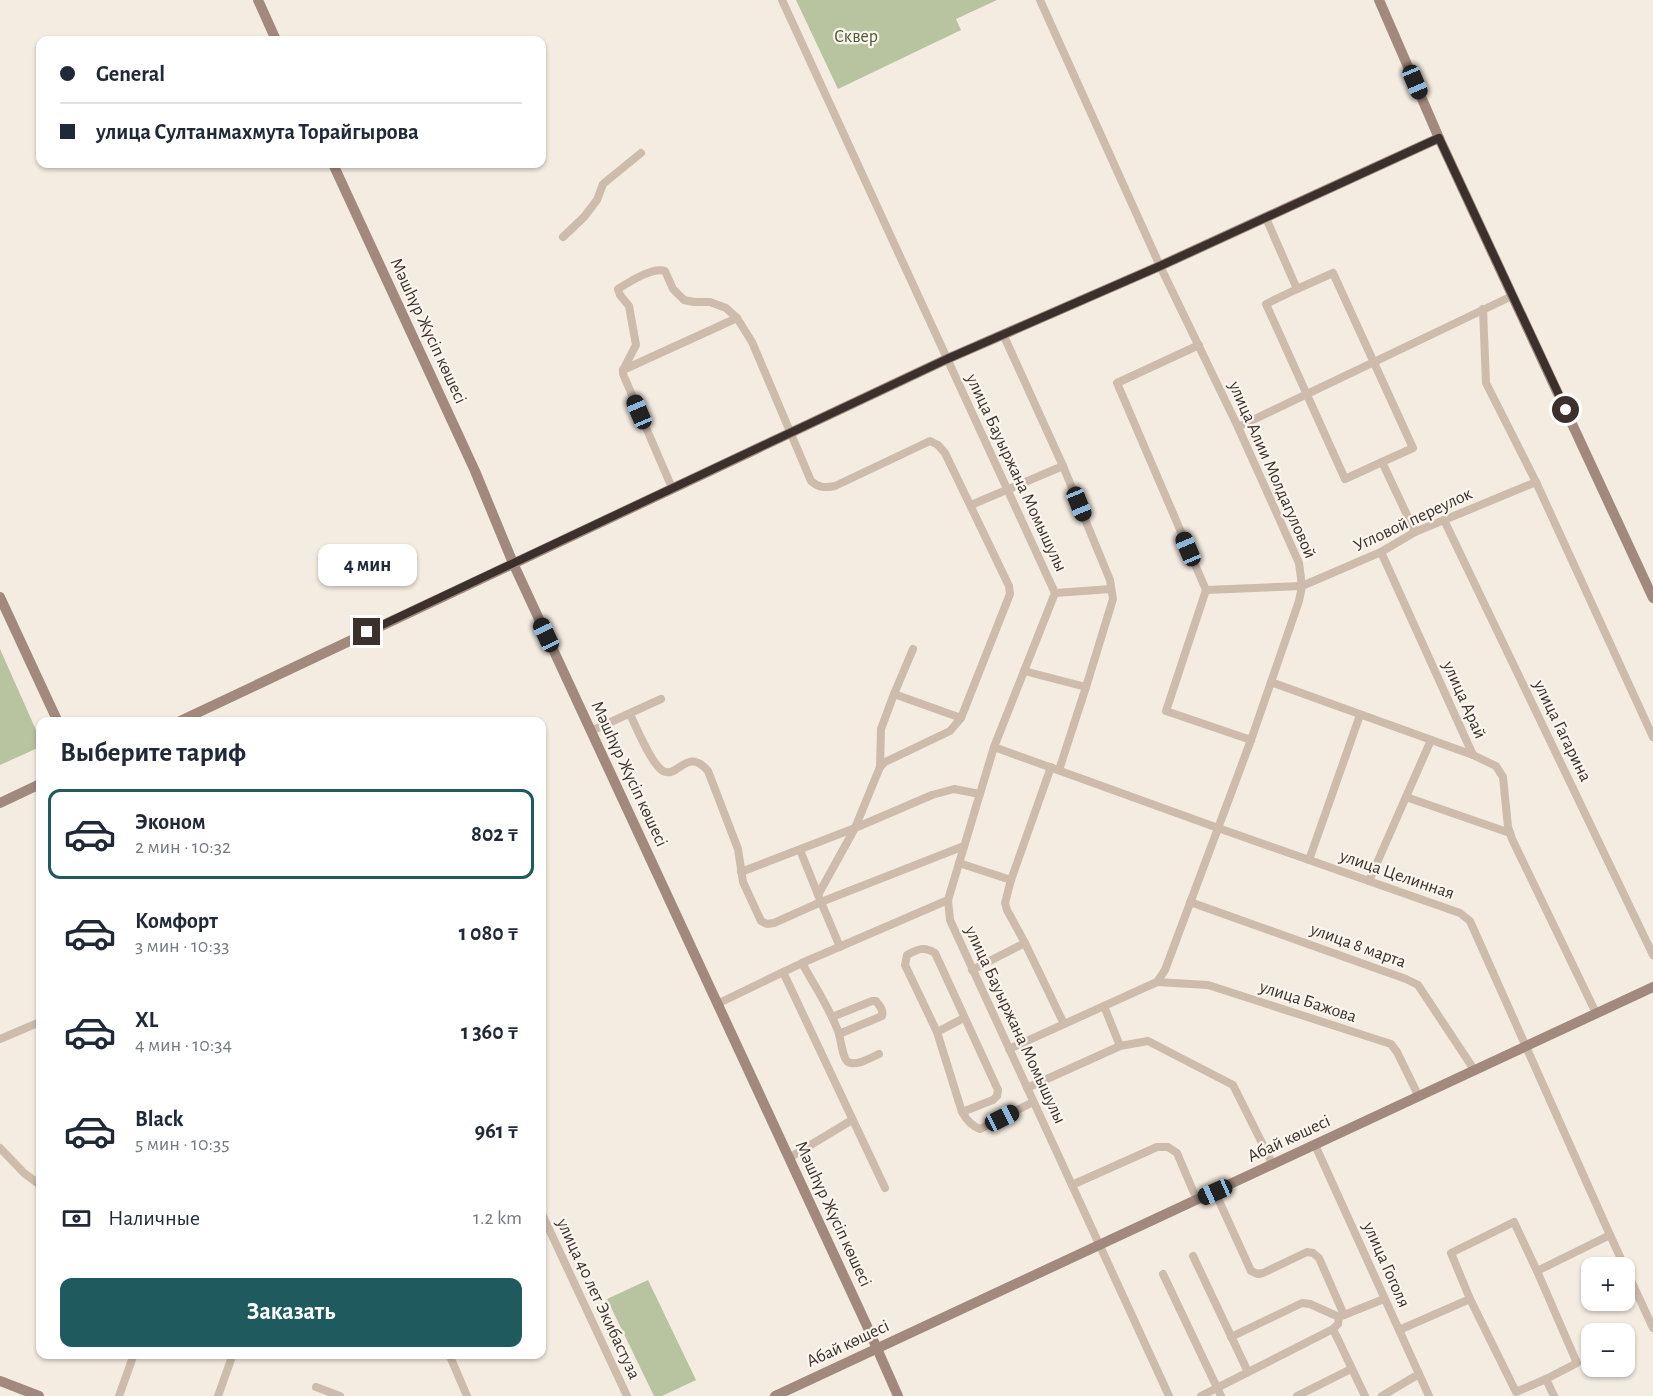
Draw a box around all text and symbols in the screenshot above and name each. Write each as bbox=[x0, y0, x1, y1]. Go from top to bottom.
park label: Сквер bbox=[834, 28, 878, 46]
car bbox=[1400, 62, 1430, 102]
text: General bbox=[96, 63, 165, 85]
text: улица Султанмахмута Торайгырова bbox=[96, 121, 419, 143]
street label: Мәшһүр Жүсіп көшесі bbox=[386, 255, 470, 407]
street label: улица Бауыржана Момышулы bbox=[962, 370, 1070, 575]
street label: улица Алии Молдагуловой bbox=[1224, 378, 1319, 561]
car bbox=[624, 392, 654, 432]
route start bbox=[1552, 396, 1579, 423]
car bbox=[1064, 484, 1094, 524]
street label: Угловой переулок bbox=[1351, 484, 1476, 555]
car bbox=[1173, 529, 1203, 569]
callout: 4 мин bbox=[318, 545, 416, 587]
text: 4 мин bbox=[344, 555, 391, 575]
car bbox=[530, 615, 562, 655]
route end bbox=[353, 618, 380, 645]
street label: улица Арай bbox=[1439, 658, 1489, 741]
street label: улица Гагарина bbox=[1529, 676, 1594, 785]
street label: Мәшһүр Жүсіп көшесі bbox=[587, 698, 671, 850]
text: Выберите тариф bbox=[60, 739, 246, 766]
icon: car bbox=[63, 807, 117, 861]
text: Эконом bbox=[135, 811, 206, 833]
text: 802 ₸ bbox=[471, 823, 519, 845]
text: 2 мин · 10:32 bbox=[135, 837, 231, 857]
street label: улица Целинная bbox=[1337, 847, 1457, 903]
icon: car bbox=[63, 906, 117, 960]
text: Комфорт bbox=[135, 910, 218, 932]
street label: улица 8 марта bbox=[1307, 920, 1408, 972]
text: 1 080 ₸ bbox=[459, 922, 519, 944]
street label: улица Бауыржана Момышулы bbox=[961, 922, 1069, 1127]
text: 3 мин · 10:33 bbox=[135, 936, 229, 956]
street label: улица Бажова bbox=[1256, 978, 1359, 1026]
icon: car bbox=[63, 1005, 117, 1059]
text: XL bbox=[135, 1009, 158, 1031]
text: 1 360 ₸ bbox=[461, 1021, 519, 1043]
text: 4 мин · 10:34 bbox=[135, 1035, 232, 1055]
car bbox=[982, 1102, 1022, 1134]
icon: car bbox=[63, 1104, 117, 1158]
text: Black bbox=[135, 1108, 183, 1130]
street label: Абай көшесі bbox=[1244, 1111, 1333, 1166]
text: 961 ₸ bbox=[475, 1120, 519, 1142]
text: 5 мин · 10:35 bbox=[135, 1134, 230, 1154]
street label: Мәшһүр Жүсіп көшесі bbox=[791, 1138, 875, 1290]
car bbox=[1195, 1176, 1235, 1208]
icon: cash bbox=[60, 1202, 93, 1235]
text: Наличные bbox=[108, 1207, 200, 1229]
text: 1.2 km bbox=[473, 1208, 522, 1228]
street label: улица 40 лет Экибастуза bbox=[552, 1214, 644, 1382]
street label: улица Гоголя bbox=[1359, 1219, 1413, 1310]
map controls bbox=[1581, 1257, 1635, 1377]
button: + bbox=[1581, 1257, 1635, 1311]
button: Заказать bbox=[60, 1278, 522, 1347]
street label: Абай көшесі bbox=[803, 1316, 892, 1371]
button: − bbox=[1581, 1323, 1635, 1377]

